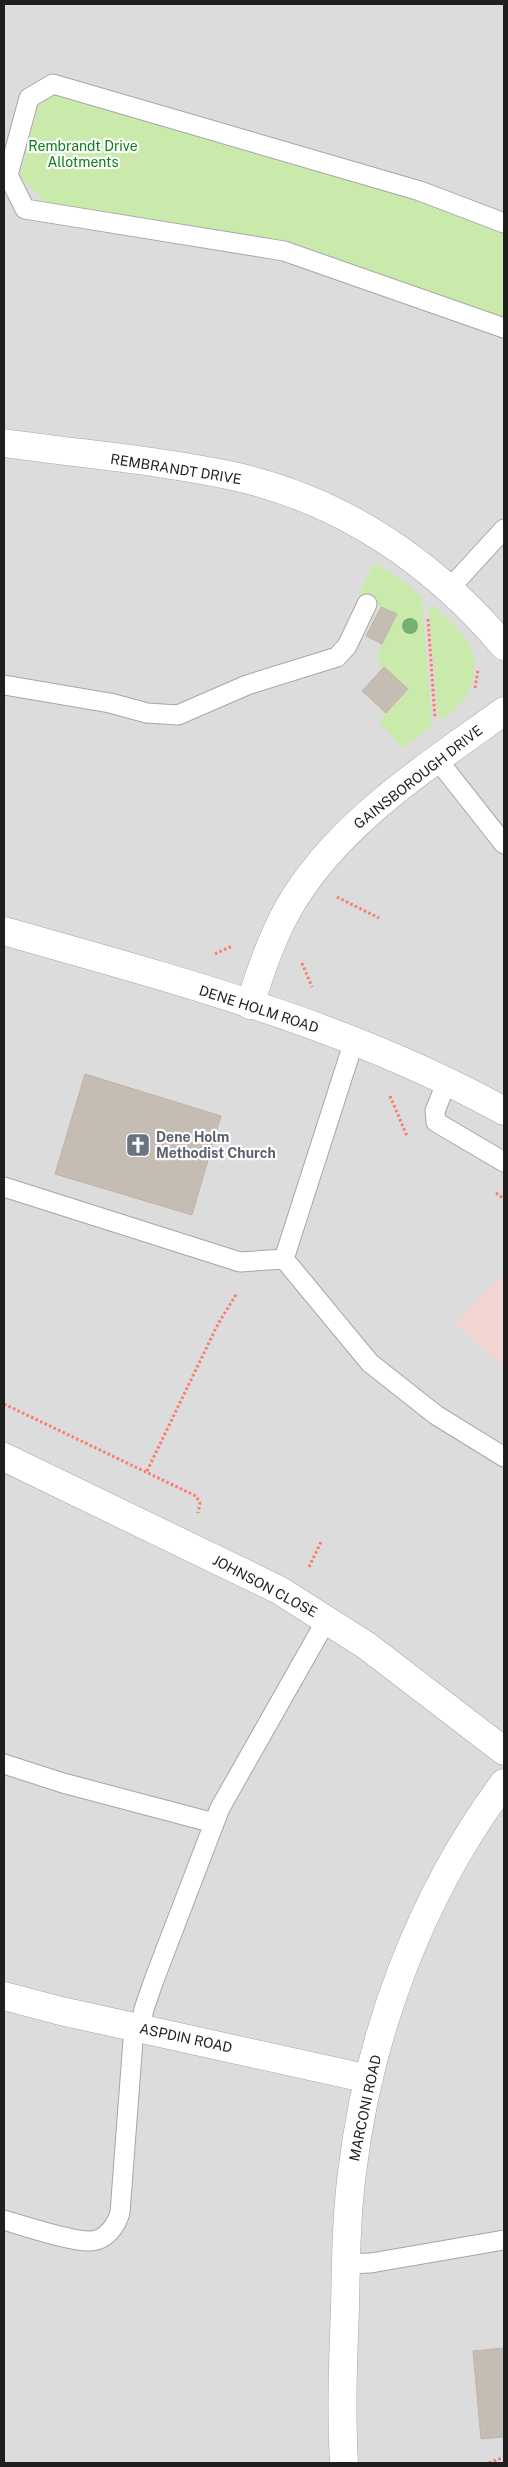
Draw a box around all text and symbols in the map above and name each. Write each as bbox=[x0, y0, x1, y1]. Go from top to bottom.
park label: Rembrandt Drive Allotments bbox=[28, 138, 138, 170]
street label: REMBRANDT DRIVE bbox=[109, 451, 243, 487]
street label: GAINSBOROUGH DRIVE bbox=[351, 722, 485, 832]
street label: DENE HOLM ROAD bbox=[197, 982, 321, 1036]
place label: Dene Holm Methodist Church bbox=[156, 1129, 276, 1161]
church icon: Dene Holm Methodist Church bbox=[125, 1132, 151, 1158]
street label: JOHNSON CLOSE bbox=[210, 1552, 320, 1620]
street label: ASPDIN ROAD bbox=[138, 2020, 234, 2056]
street label: MARCONI ROAD bbox=[346, 2053, 384, 2163]

